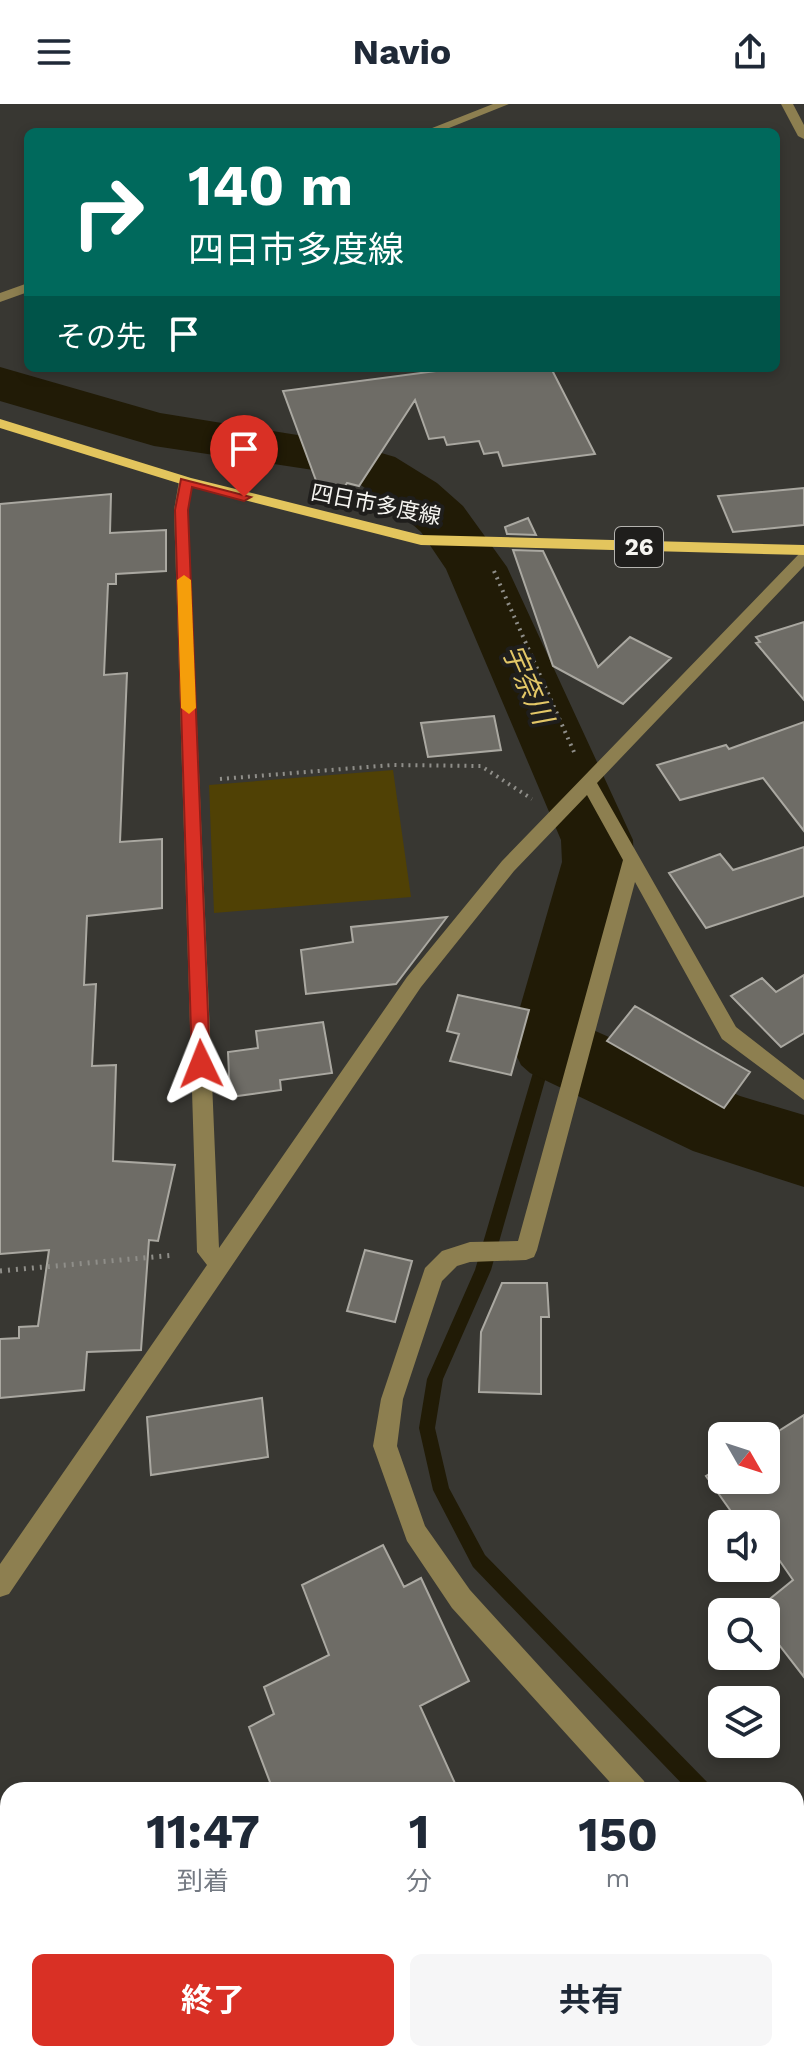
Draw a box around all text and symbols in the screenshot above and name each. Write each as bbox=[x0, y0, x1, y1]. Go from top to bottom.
icon: menu bbox=[32, 30, 76, 74]
icon: share bbox=[728, 30, 772, 74]
text: Navio bbox=[353, 31, 451, 73]
text: 140 m bbox=[188, 153, 353, 219]
icon: right bbox=[56, 160, 160, 264]
text: 四日市多度線 bbox=[188, 229, 404, 271]
icon: arrive bbox=[162, 312, 206, 356]
text: その先 bbox=[56, 319, 146, 354]
pin bbox=[210, 415, 278, 497]
icon: arrive bbox=[222, 427, 266, 471]
street label: 四日市多度線 bbox=[309, 480, 443, 529]
road number: 26 bbox=[615, 527, 663, 567]
water label: 宇奈川 bbox=[495, 639, 561, 732]
position arrow bbox=[159, 1022, 243, 1106]
north arrow bbox=[708, 1422, 780, 1494]
map controls bbox=[708, 1422, 780, 1758]
button: sound bbox=[708, 1510, 780, 1582]
button: search bbox=[708, 1598, 780, 1670]
button: layers bbox=[708, 1686, 780, 1758]
text: 11:47 bbox=[146, 1803, 260, 1860]
text: 1 bbox=[409, 1803, 429, 1860]
text: 150 bbox=[578, 1806, 658, 1863]
text: m bbox=[606, 1863, 630, 1893]
text: 到着 bbox=[177, 1866, 229, 1896]
text: 分 bbox=[406, 1866, 432, 1896]
button: 終了 bbox=[32, 1954, 394, 2046]
button: 共有 bbox=[410, 1954, 772, 2046]

